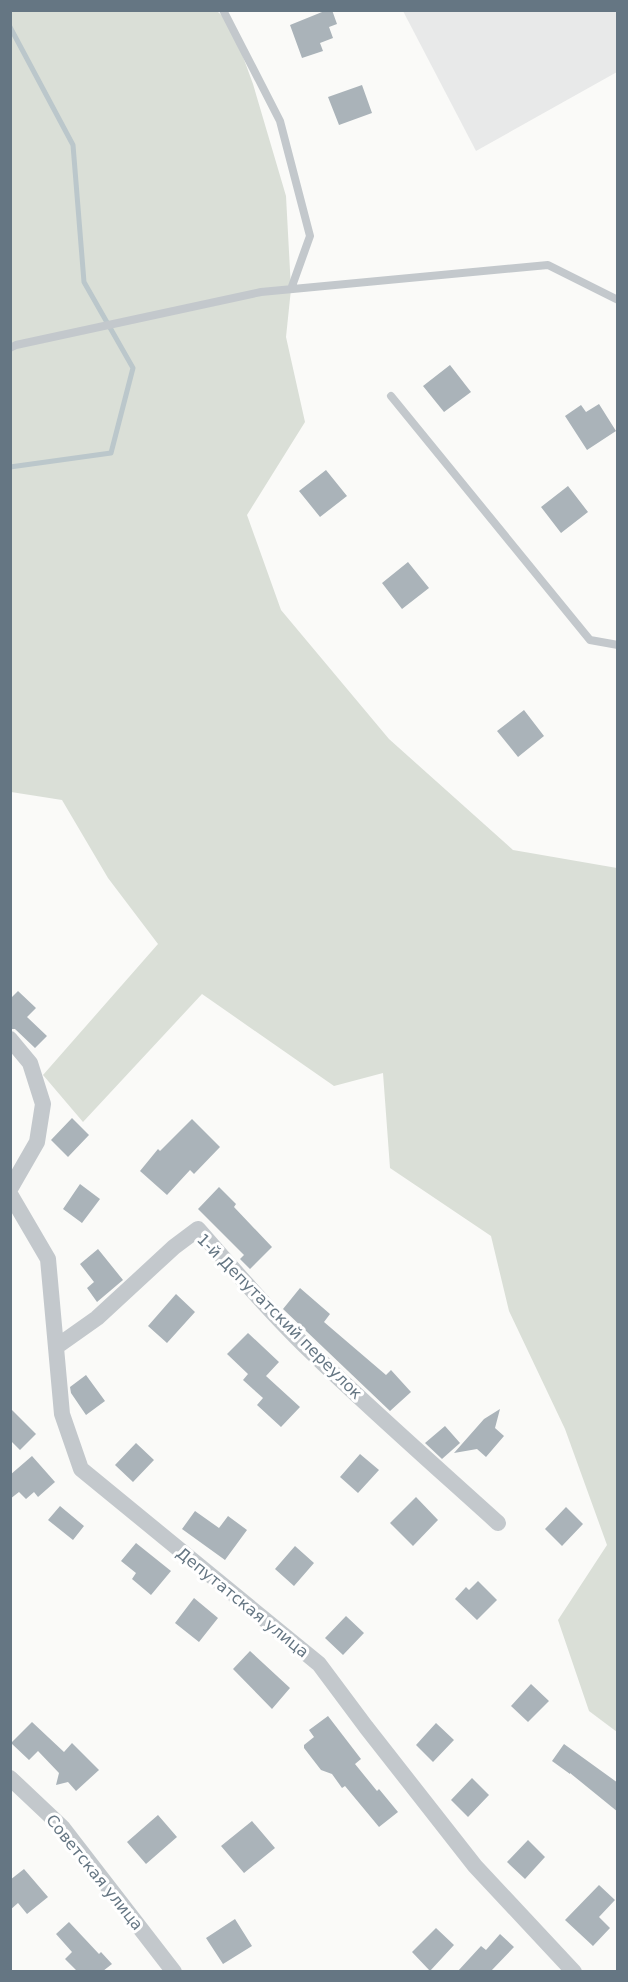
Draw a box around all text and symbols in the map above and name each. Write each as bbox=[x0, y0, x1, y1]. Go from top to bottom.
street label: 1-й Депутатский переулок bbox=[193, 1230, 366, 1403]
street label: Депутатская улица bbox=[173, 1543, 313, 1662]
street label: Советская улица bbox=[42, 1811, 147, 1934]

